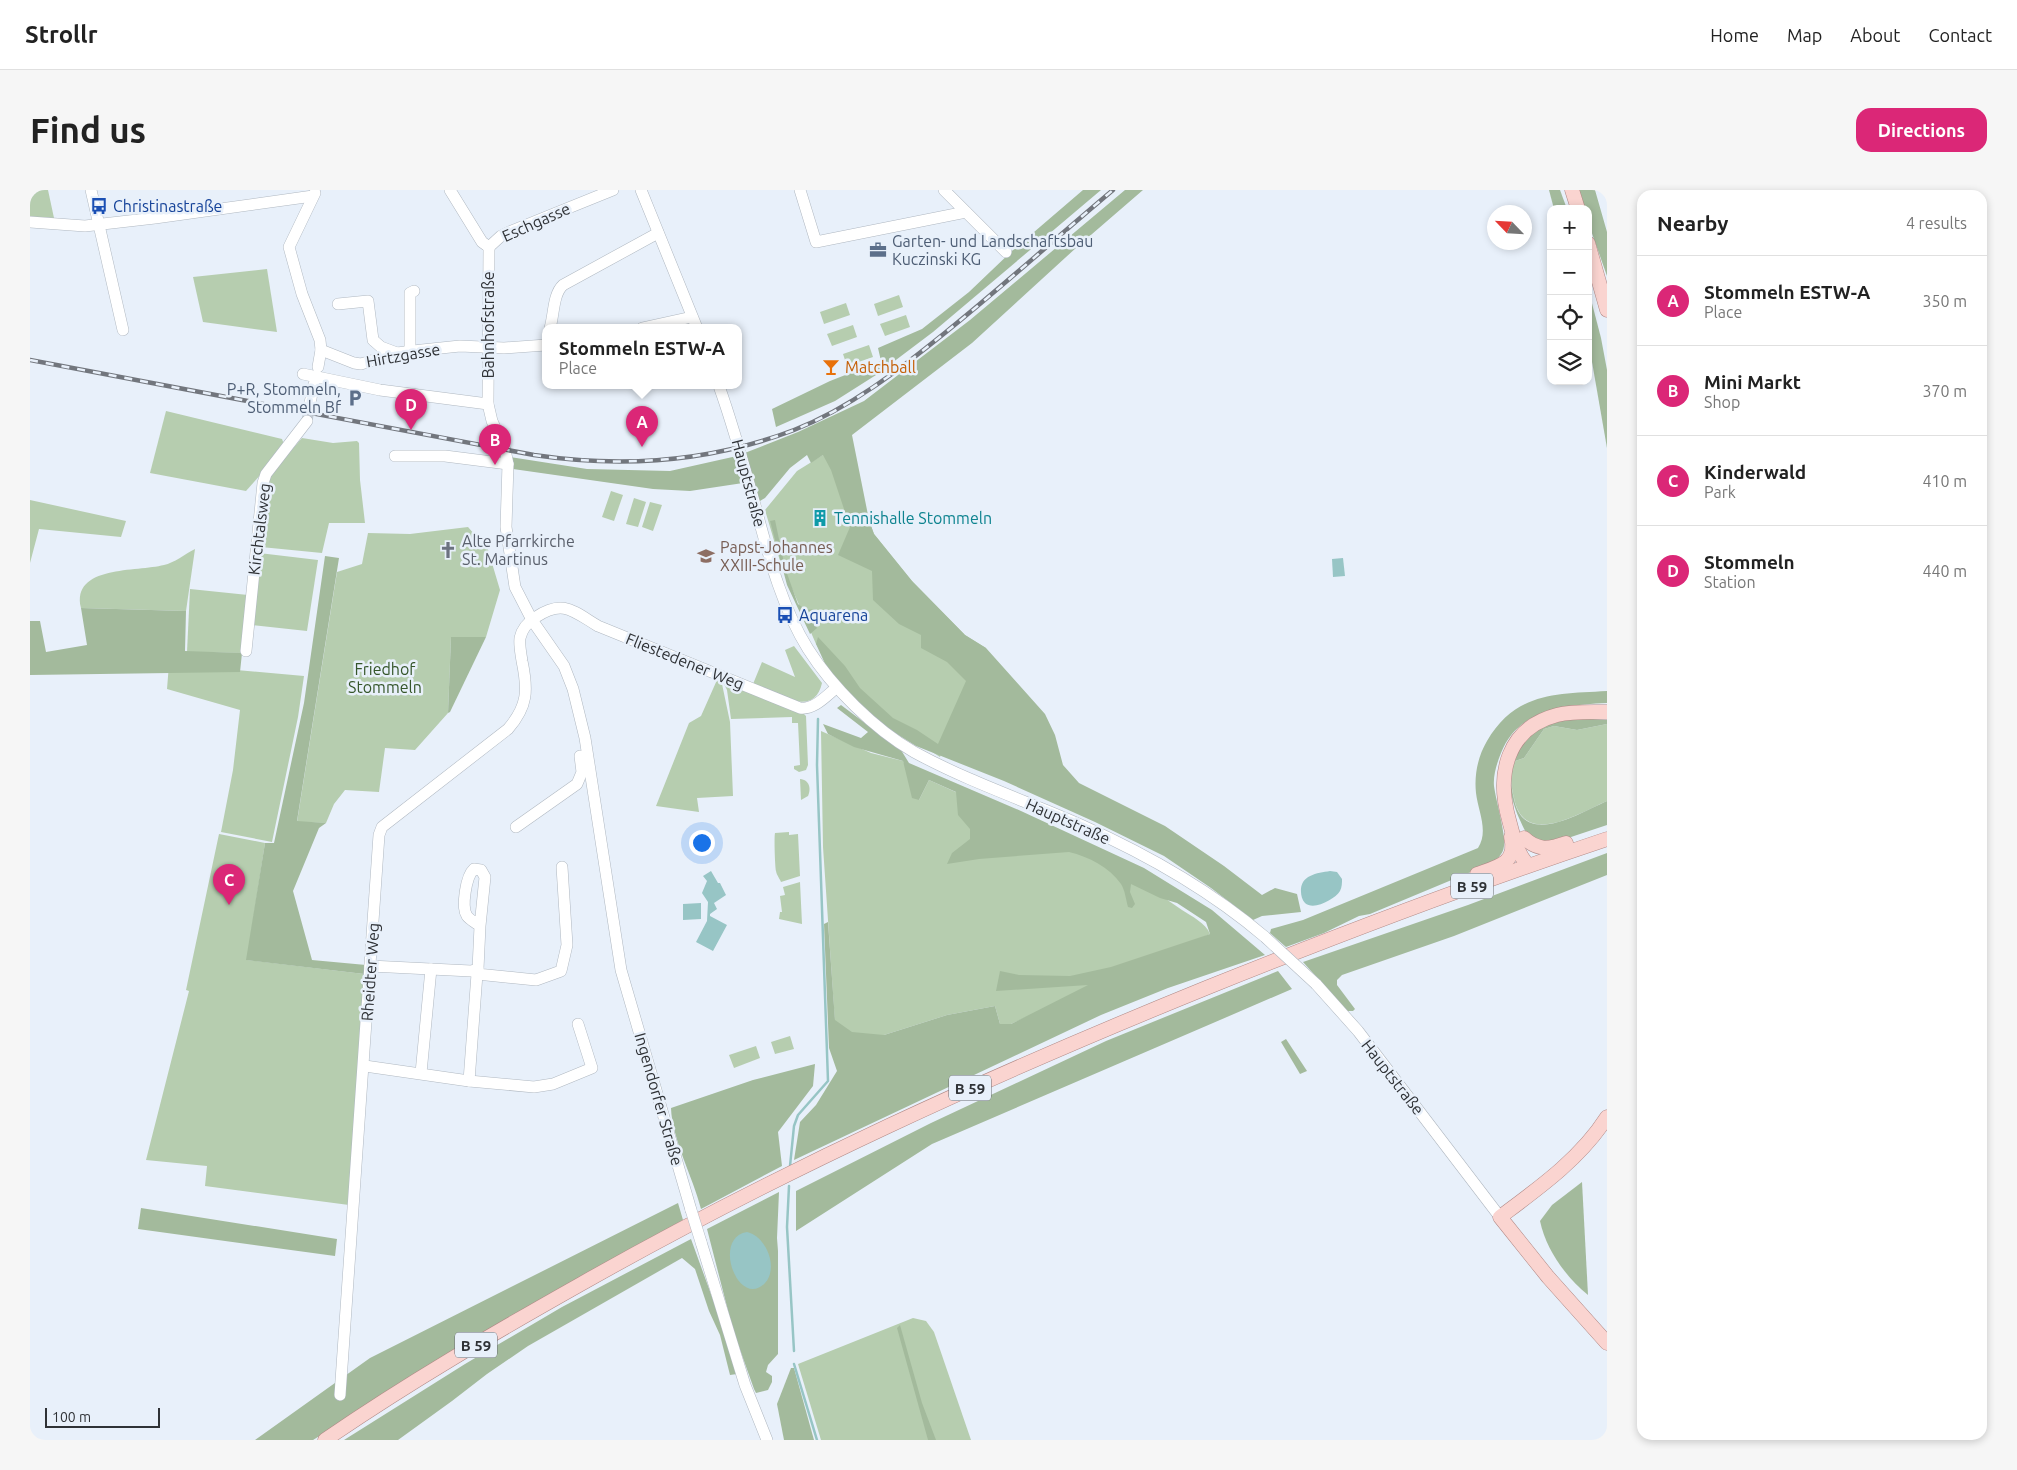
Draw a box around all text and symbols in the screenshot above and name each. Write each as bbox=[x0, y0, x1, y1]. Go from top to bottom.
text: Strollr bbox=[25, 21, 98, 48]
text: Home bbox=[1710, 25, 1759, 45]
text: Map bbox=[1787, 25, 1822, 45]
text: About bbox=[1850, 25, 1900, 45]
text: Contact bbox=[1928, 25, 1992, 45]
button: Directions bbox=[1856, 108, 1987, 152]
text: Find us bbox=[30, 110, 146, 150]
bus stop icon: Christinastraße bbox=[89, 196, 109, 216]
place label: Christinastraße bbox=[113, 197, 222, 215]
street label: Eschgasse bbox=[499, 199, 573, 245]
north arrow bbox=[1487, 205, 1532, 250]
map controls bbox=[1547, 205, 1592, 385]
button: + bbox=[1547, 205, 1592, 250]
text: Nearby bbox=[1657, 211, 1728, 235]
text: 4 results bbox=[1906, 214, 1967, 232]
place label: Garten- und Landschaftsbau Kuczinski KG bbox=[892, 232, 1093, 268]
office icon: Garten- und Landschaftsbau Kuczinski KG bbox=[868, 240, 888, 260]
button: − bbox=[1547, 250, 1592, 295]
street label: Bahnhofstraße bbox=[479, 271, 497, 379]
text: Stommeln ESTW-A bbox=[1704, 281, 1870, 303]
text: A bbox=[1667, 292, 1679, 310]
text: 350 m bbox=[1922, 292, 1967, 310]
button: locate bbox=[1547, 295, 1592, 340]
text: Place bbox=[1704, 303, 1742, 321]
popup bbox=[542, 324, 742, 389]
text: Stommeln ESTW-A bbox=[559, 337, 725, 359]
street label: Hirtzgasse bbox=[365, 340, 441, 370]
button: layers bbox=[1547, 340, 1592, 385]
bar icon: Matchball bbox=[821, 357, 841, 377]
place label: Matchball bbox=[845, 358, 916, 376]
text: Place bbox=[559, 359, 597, 377]
text: Mini Markt bbox=[1704, 371, 1801, 393]
place label: P+R, Stommeln, Stommeln Bf bbox=[227, 380, 342, 416]
text: B bbox=[1668, 382, 1678, 400]
text: 370 m bbox=[1922, 382, 1967, 400]
parking icon: P+R, Stommeln, Stommeln Bf bbox=[345, 388, 365, 408]
pin: D bbox=[395, 389, 427, 430]
text: Shop bbox=[1704, 393, 1740, 411]
pin: A bbox=[626, 406, 658, 447]
pin: B bbox=[479, 424, 511, 465]
street label: Hauptstraße bbox=[729, 437, 769, 529]
text: Kinderwald bbox=[1704, 461, 1806, 483]
text: C bbox=[1668, 472, 1678, 490]
text: 410 m bbox=[1922, 472, 1967, 490]
street label: Kirchtalsweg bbox=[244, 482, 274, 576]
text: Park bbox=[1704, 483, 1736, 501]
building icon: Tennishalle Stommeln bbox=[810, 508, 830, 528]
place label: Tennishalle Stommeln bbox=[834, 509, 992, 527]
place label: Alte Pfarrkirche St. Martinus bbox=[462, 532, 575, 568]
place label: Papst-Johannes XXIII-Schule bbox=[720, 538, 833, 574]
church icon: Alte Pfarrkirche St. Martinus bbox=[438, 540, 458, 560]
school or university icon: Papst-Johannes XXIII-Schule bbox=[696, 546, 716, 566]
text: Stommeln bbox=[1704, 551, 1795, 573]
text: D bbox=[1667, 562, 1679, 580]
text: 440 m bbox=[1922, 562, 1967, 580]
text: Station bbox=[1704, 573, 1756, 591]
bus stop icon: Aquarena bbox=[775, 605, 795, 625]
place label: Aquarena bbox=[799, 606, 868, 624]
street label: Fliestedener Weg bbox=[623, 629, 747, 693]
park label: Friedhof Stommeln bbox=[348, 660, 422, 696]
street label: Hauptstraße bbox=[1023, 794, 1113, 848]
your location bbox=[689, 830, 715, 856]
pin: C bbox=[213, 864, 245, 905]
road number: B 59 bbox=[1451, 874, 1493, 898]
street label: Rheidter Weg bbox=[358, 922, 382, 1022]
street label: Ingendorfer Straße bbox=[631, 1031, 687, 1167]
street label: Hauptstraße bbox=[1358, 1036, 1428, 1118]
road number: B 59 bbox=[949, 1076, 991, 1100]
road number: B 59 bbox=[455, 1332, 497, 1358]
scale bar bbox=[45, 1405, 160, 1428]
text: 100 m bbox=[52, 1409, 91, 1425]

